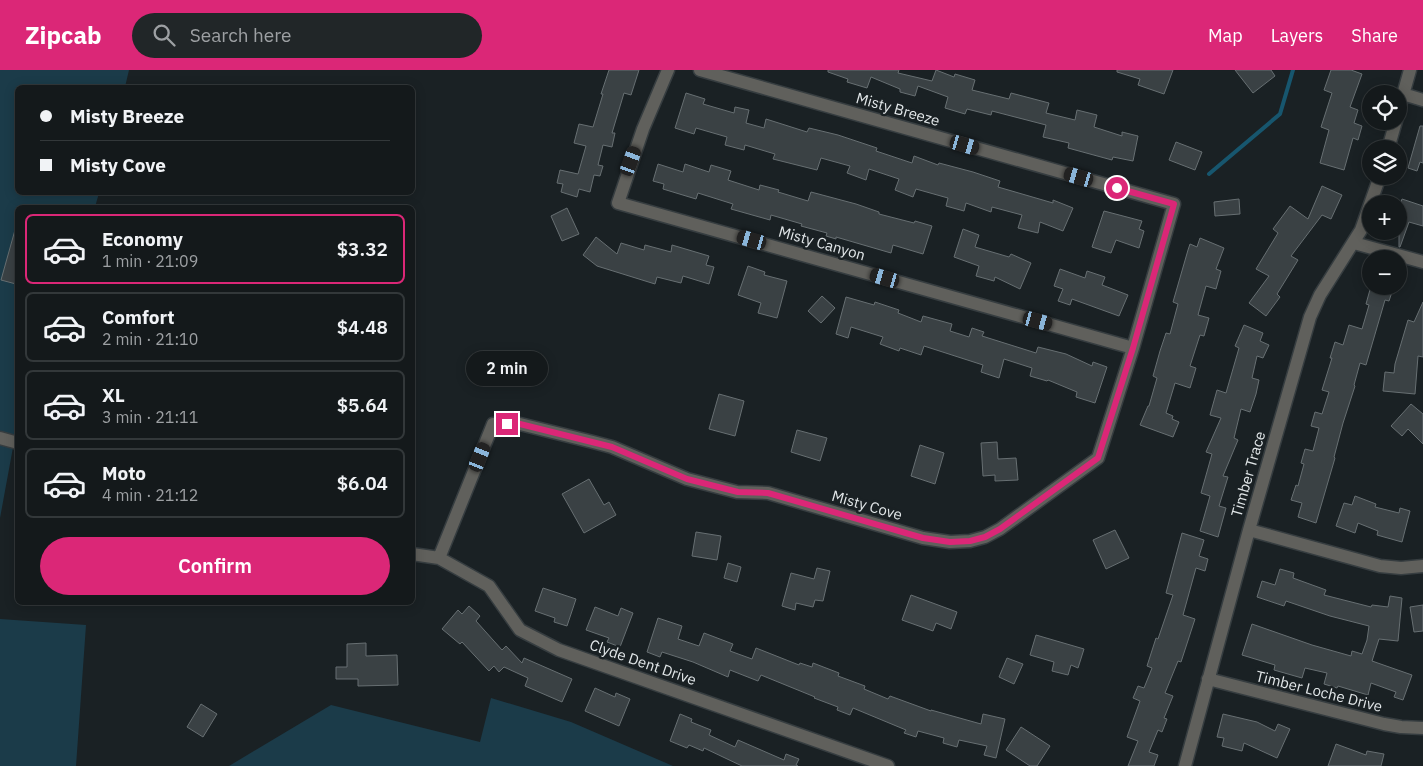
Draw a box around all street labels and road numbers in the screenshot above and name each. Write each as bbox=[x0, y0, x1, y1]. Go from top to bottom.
street label: Misty Breeze bbox=[854, 88, 942, 130]
street label: Misty Canyon bbox=[776, 222, 868, 264]
street label: Timber Trace bbox=[1227, 429, 1269, 519]
street label: Misty Cove bbox=[830, 486, 904, 524]
street label: Clyde Dent Drive bbox=[587, 635, 699, 689]
street label: Timber Loche Drive bbox=[1254, 666, 1384, 716]

